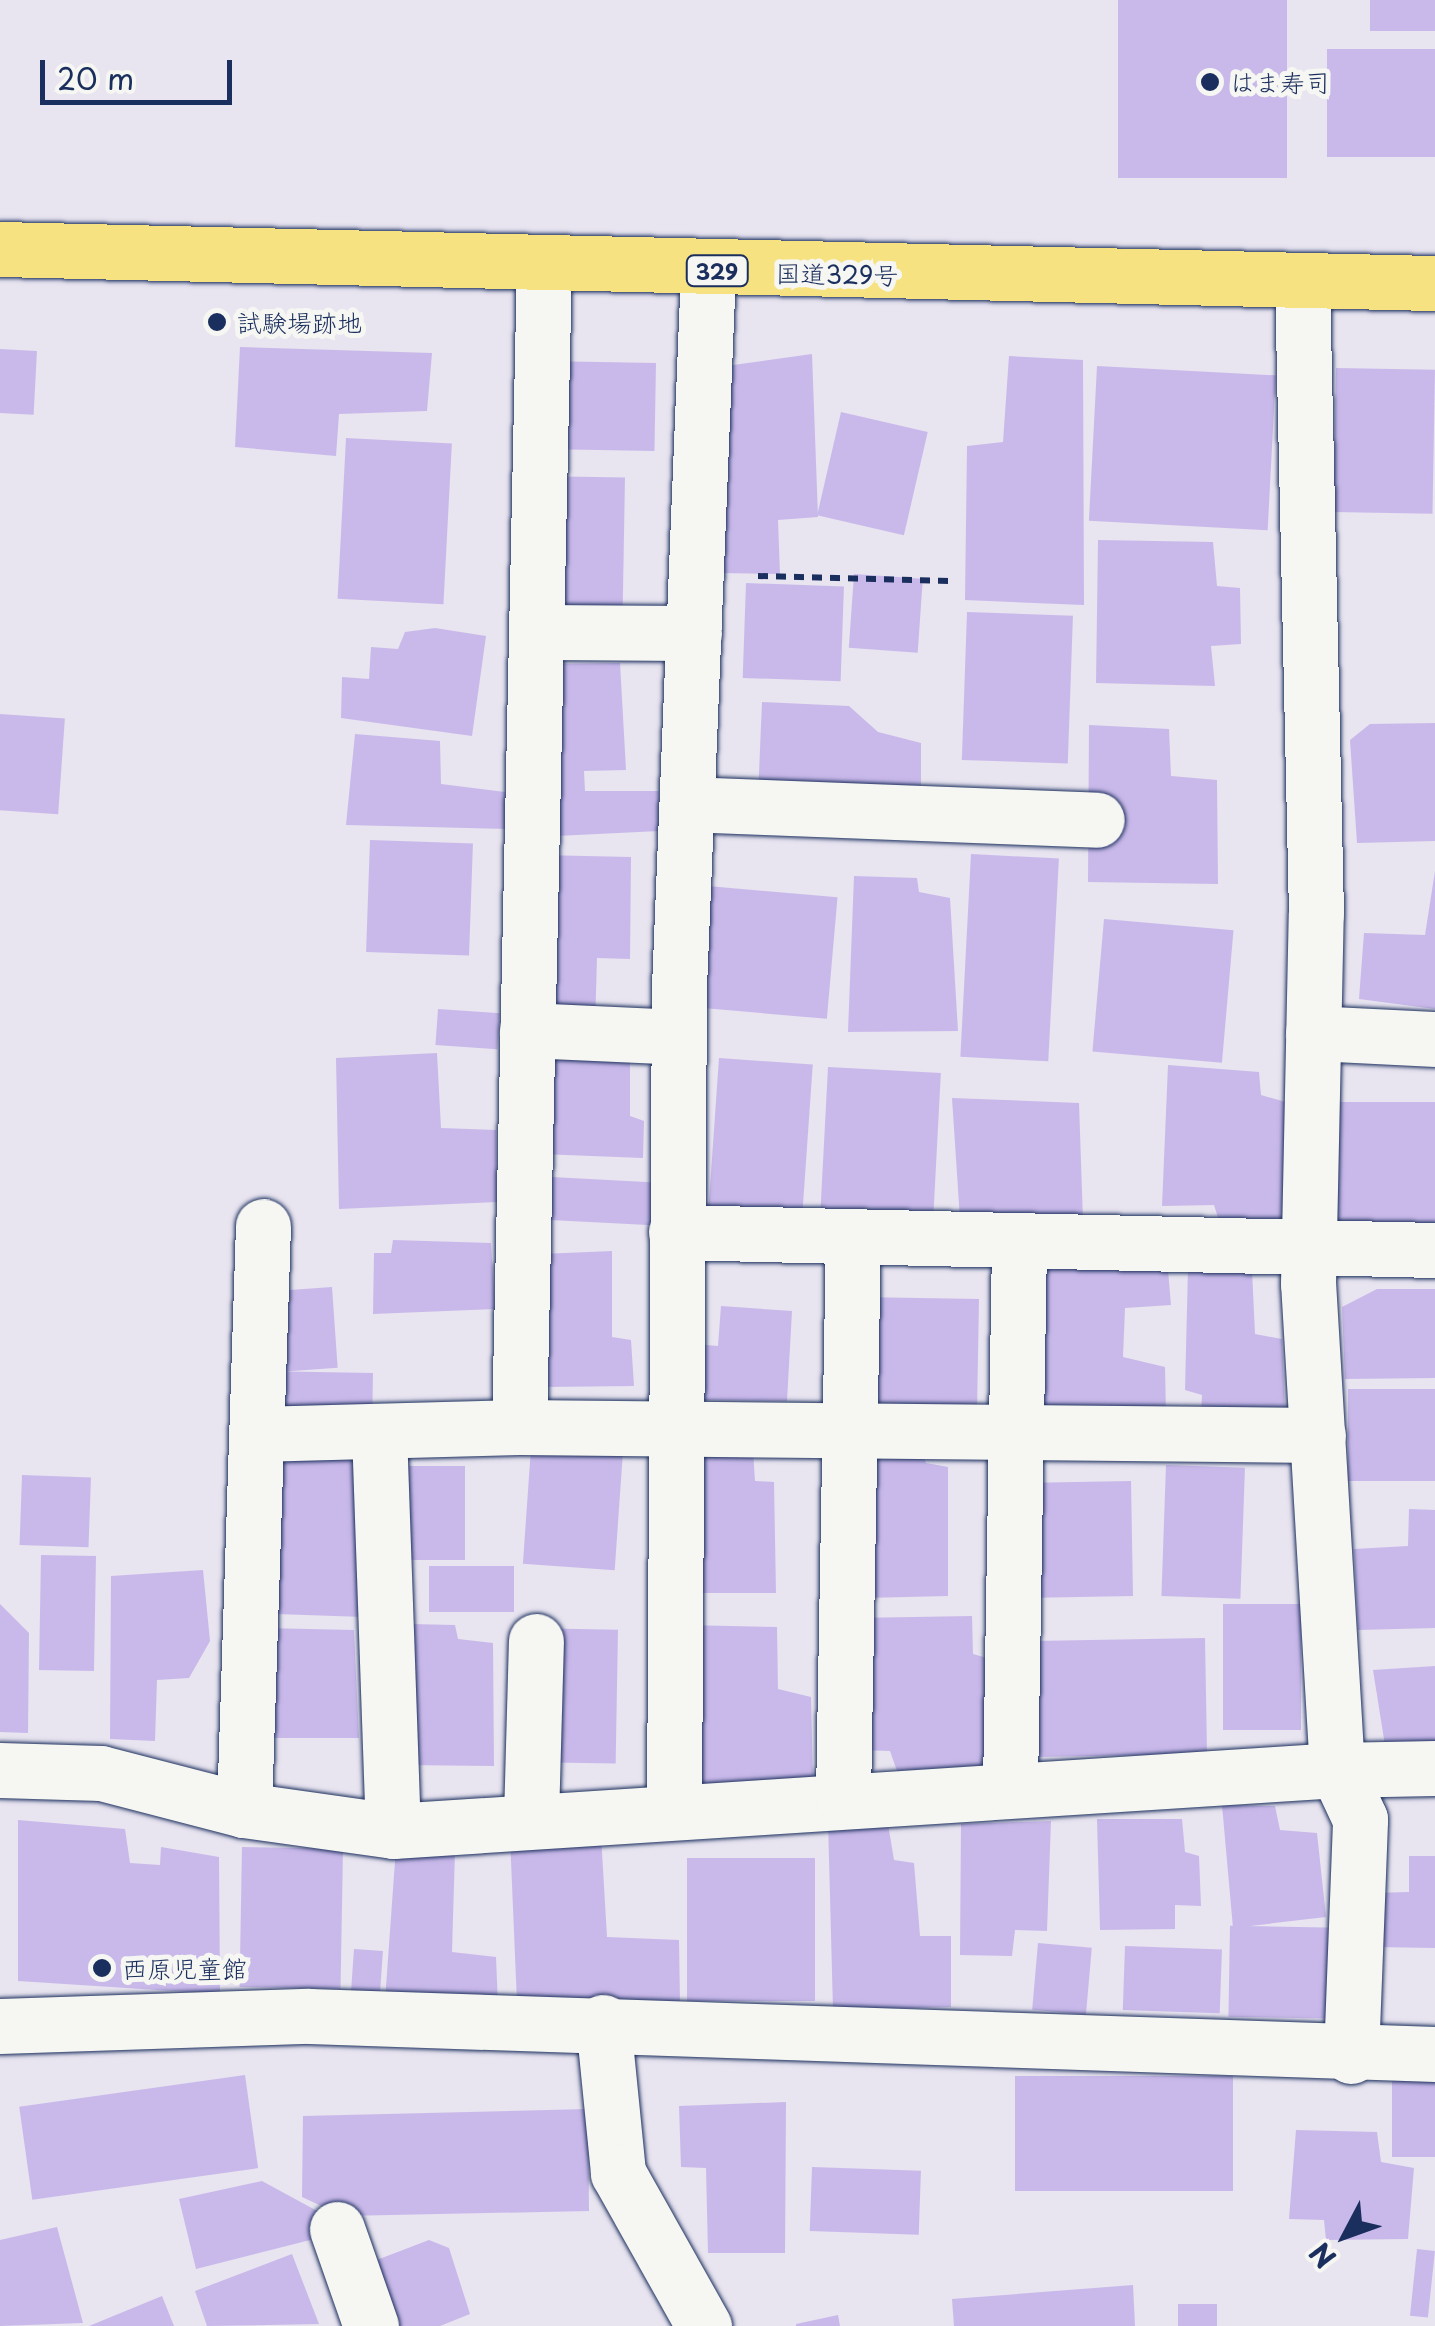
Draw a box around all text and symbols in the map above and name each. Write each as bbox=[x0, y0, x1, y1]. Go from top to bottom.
scale bar bbox=[45, 40, 238, 102]
text: 20 m bbox=[57, 55, 134, 100]
place label: はま寿司 bbox=[1230, 67, 1330, 97]
marker: はま寿司 bbox=[1199, 71, 1221, 93]
road number: 329 bbox=[684, 254, 750, 288]
street label: 国道329号 bbox=[775, 258, 899, 290]
place label: 試験場跡地 bbox=[237, 307, 362, 337]
marker: 試験場跡地 bbox=[206, 311, 228, 333]
place label: 西原児童館 bbox=[122, 1953, 247, 1983]
marker: 西原児童館 bbox=[91, 1957, 113, 1979]
north arrow bbox=[1295, 2186, 1395, 2286]
text: N bbox=[1298, 2234, 1345, 2278]

